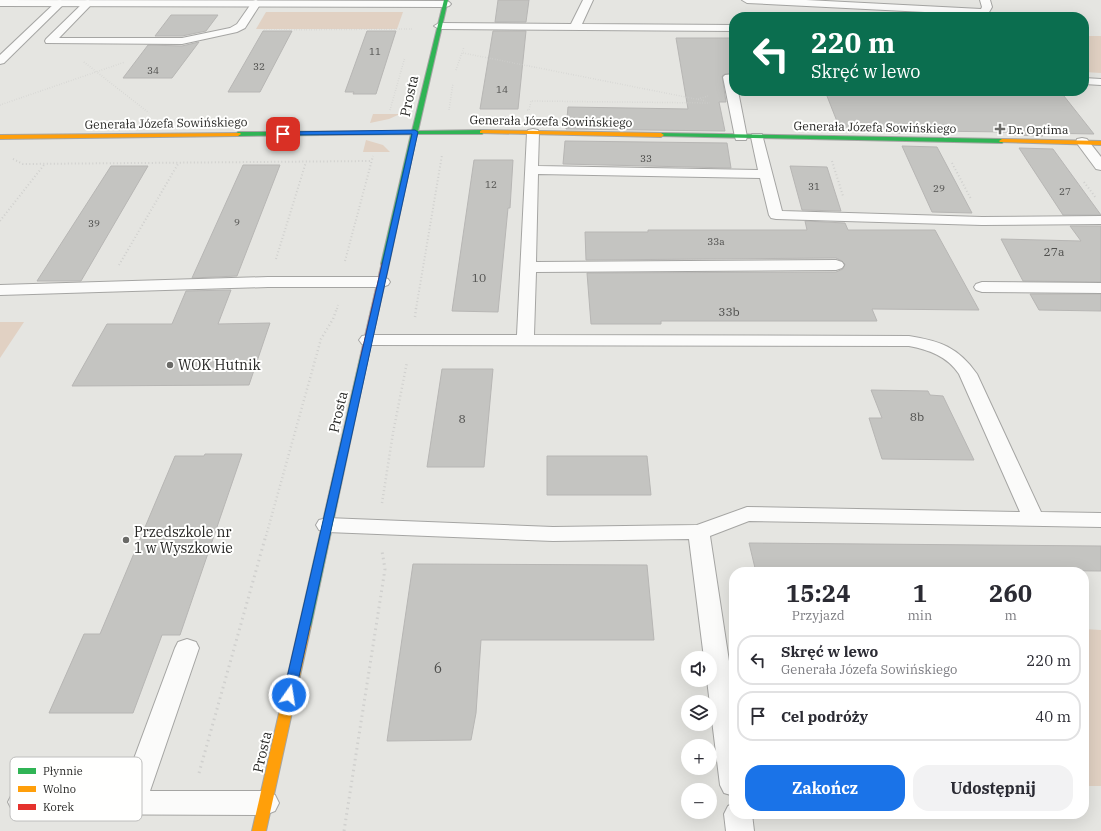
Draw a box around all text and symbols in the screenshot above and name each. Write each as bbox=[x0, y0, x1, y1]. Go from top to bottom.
text: 220 m bbox=[811, 24, 895, 61]
icon: left bbox=[745, 28, 797, 80]
house number: 11 bbox=[369, 45, 381, 58]
house number: 32 bbox=[253, 60, 265, 73]
text: Skręć w lewo bbox=[811, 60, 920, 83]
house number: 34 bbox=[147, 64, 159, 77]
street label: Prosta bbox=[396, 73, 422, 118]
house number: 14 bbox=[496, 83, 508, 96]
street label: Generała Józefa Sowińskiego bbox=[469, 112, 633, 130]
street label: Generała Józefa Sowińskiego bbox=[84, 114, 248, 132]
pin bbox=[266, 117, 300, 151]
street label: Generała Józefa Sowińskiego bbox=[793, 118, 957, 136]
place label: Dr. Optima bbox=[1008, 122, 1069, 137]
icon: arrive bbox=[272, 123, 294, 145]
marker: Dr. Optima bbox=[995, 124, 1005, 134]
house number: 33 bbox=[640, 152, 652, 165]
house number: 12 bbox=[485, 178, 497, 191]
house number: 31 bbox=[808, 180, 820, 193]
house number: 29 bbox=[933, 182, 945, 195]
house number: 27 bbox=[1059, 185, 1071, 198]
house number: 9 bbox=[234, 216, 240, 229]
house number: 39 bbox=[88, 217, 100, 230]
house number: 33a bbox=[707, 235, 725, 248]
house number: 27a bbox=[1044, 244, 1065, 259]
house number: 10 bbox=[472, 270, 486, 285]
house number: 33b bbox=[718, 304, 740, 319]
place label: WOK Hutnik bbox=[178, 356, 261, 374]
marker: WOK Hutnik bbox=[165, 360, 175, 370]
street label: Prosta bbox=[325, 389, 352, 435]
house number: 8b bbox=[910, 409, 924, 424]
house number: 8 bbox=[458, 411, 466, 426]
place label: Przedszkole nr 1 w Wyszkowie bbox=[134, 523, 233, 557]
marker: Przedszkole nr 1 w Wyszkowie bbox=[121, 535, 131, 545]
text: 15:24 bbox=[786, 577, 851, 609]
text: 1 bbox=[913, 577, 927, 609]
text: 260 bbox=[989, 577, 1032, 609]
text: Przyjazd bbox=[792, 607, 845, 624]
text: min bbox=[907, 607, 932, 624]
text: m bbox=[1004, 607, 1017, 624]
text: Skręć w lewo bbox=[781, 642, 878, 661]
icon: left bbox=[747, 649, 769, 671]
map controls bbox=[681, 651, 717, 819]
button: sound bbox=[681, 651, 717, 687]
text: 220 m bbox=[1026, 651, 1071, 670]
house number: 6 bbox=[434, 659, 442, 677]
text: Generała Józefa Sowińskiego bbox=[781, 661, 957, 678]
position arrow bbox=[268, 674, 310, 716]
button: layers bbox=[681, 695, 717, 731]
icon: arrive bbox=[747, 705, 769, 727]
text: Cel podróży bbox=[781, 707, 868, 726]
text: 40 m bbox=[1035, 707, 1071, 726]
street label: Prosta bbox=[249, 729, 276, 775]
button: + bbox=[681, 739, 717, 775]
legend bbox=[10, 757, 142, 821]
text: Płynnie bbox=[43, 764, 83, 778]
button: Zakończ bbox=[745, 765, 905, 811]
button: Udostępnij bbox=[913, 765, 1073, 811]
text: Wolno bbox=[43, 782, 76, 796]
button: − bbox=[681, 783, 717, 819]
text: Korek bbox=[43, 800, 74, 814]

